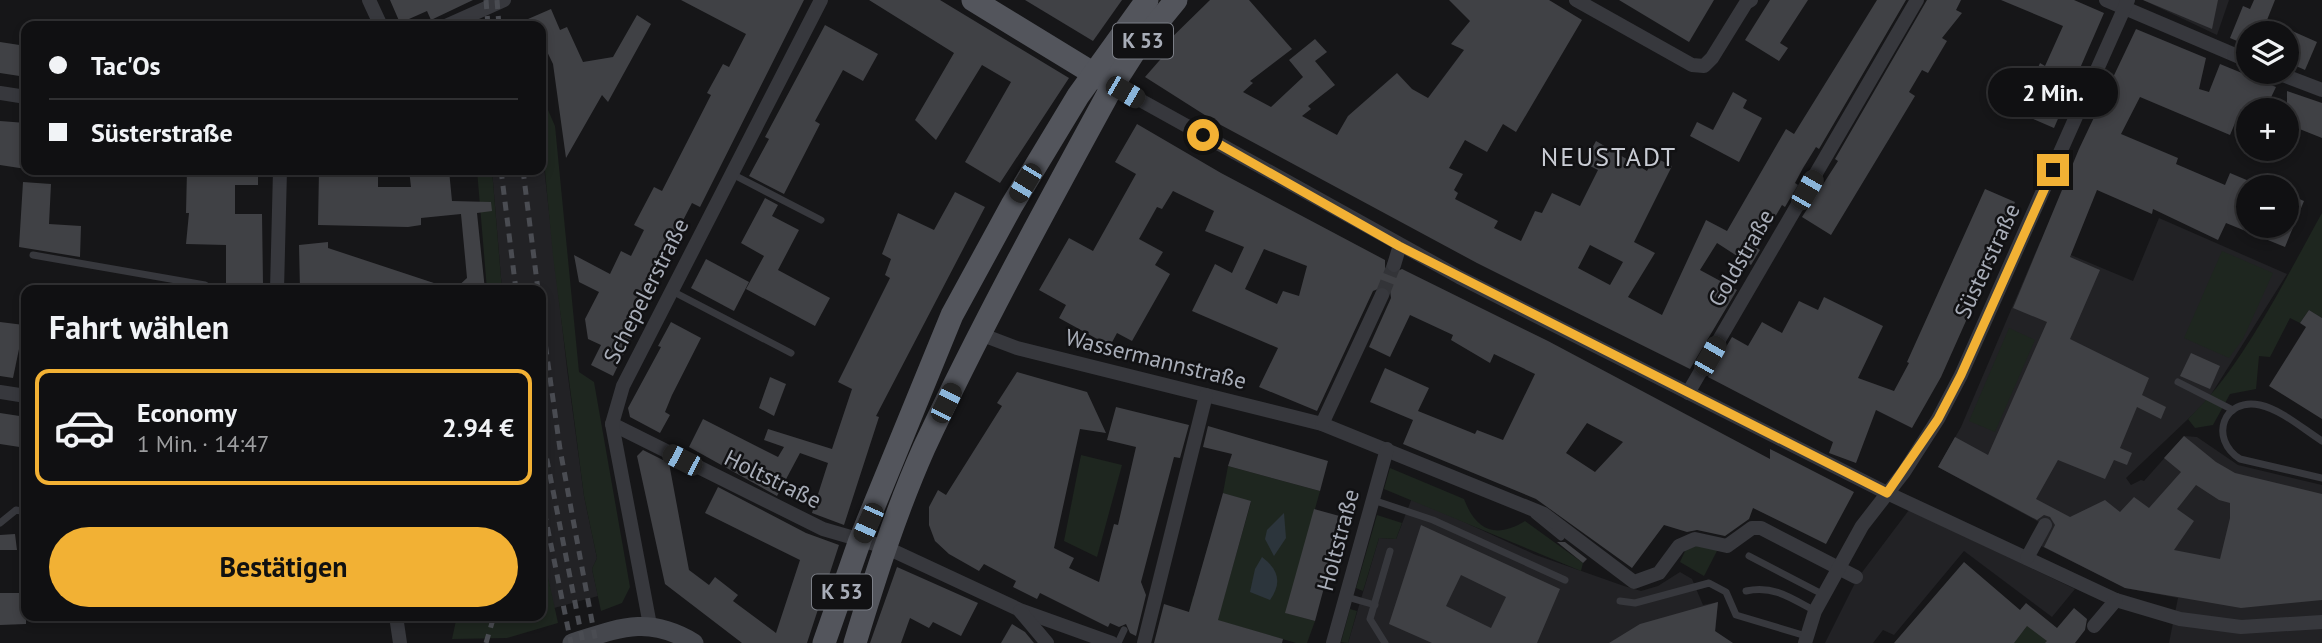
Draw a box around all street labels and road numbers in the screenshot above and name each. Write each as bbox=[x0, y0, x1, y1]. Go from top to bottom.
road number: K 53 bbox=[1113, 23, 1173, 58]
street label: Süsterstraße bbox=[1947, 199, 2026, 323]
street label: Goldstraße bbox=[1701, 204, 1780, 312]
street label: Schepelerstraße bbox=[596, 213, 695, 368]
street label: Wassermannstraße bbox=[1063, 322, 1250, 395]
street label: Holtstraße bbox=[720, 443, 826, 514]
street label: Holtstraße bbox=[1310, 486, 1365, 594]
road number: K 53 bbox=[812, 574, 872, 610]

